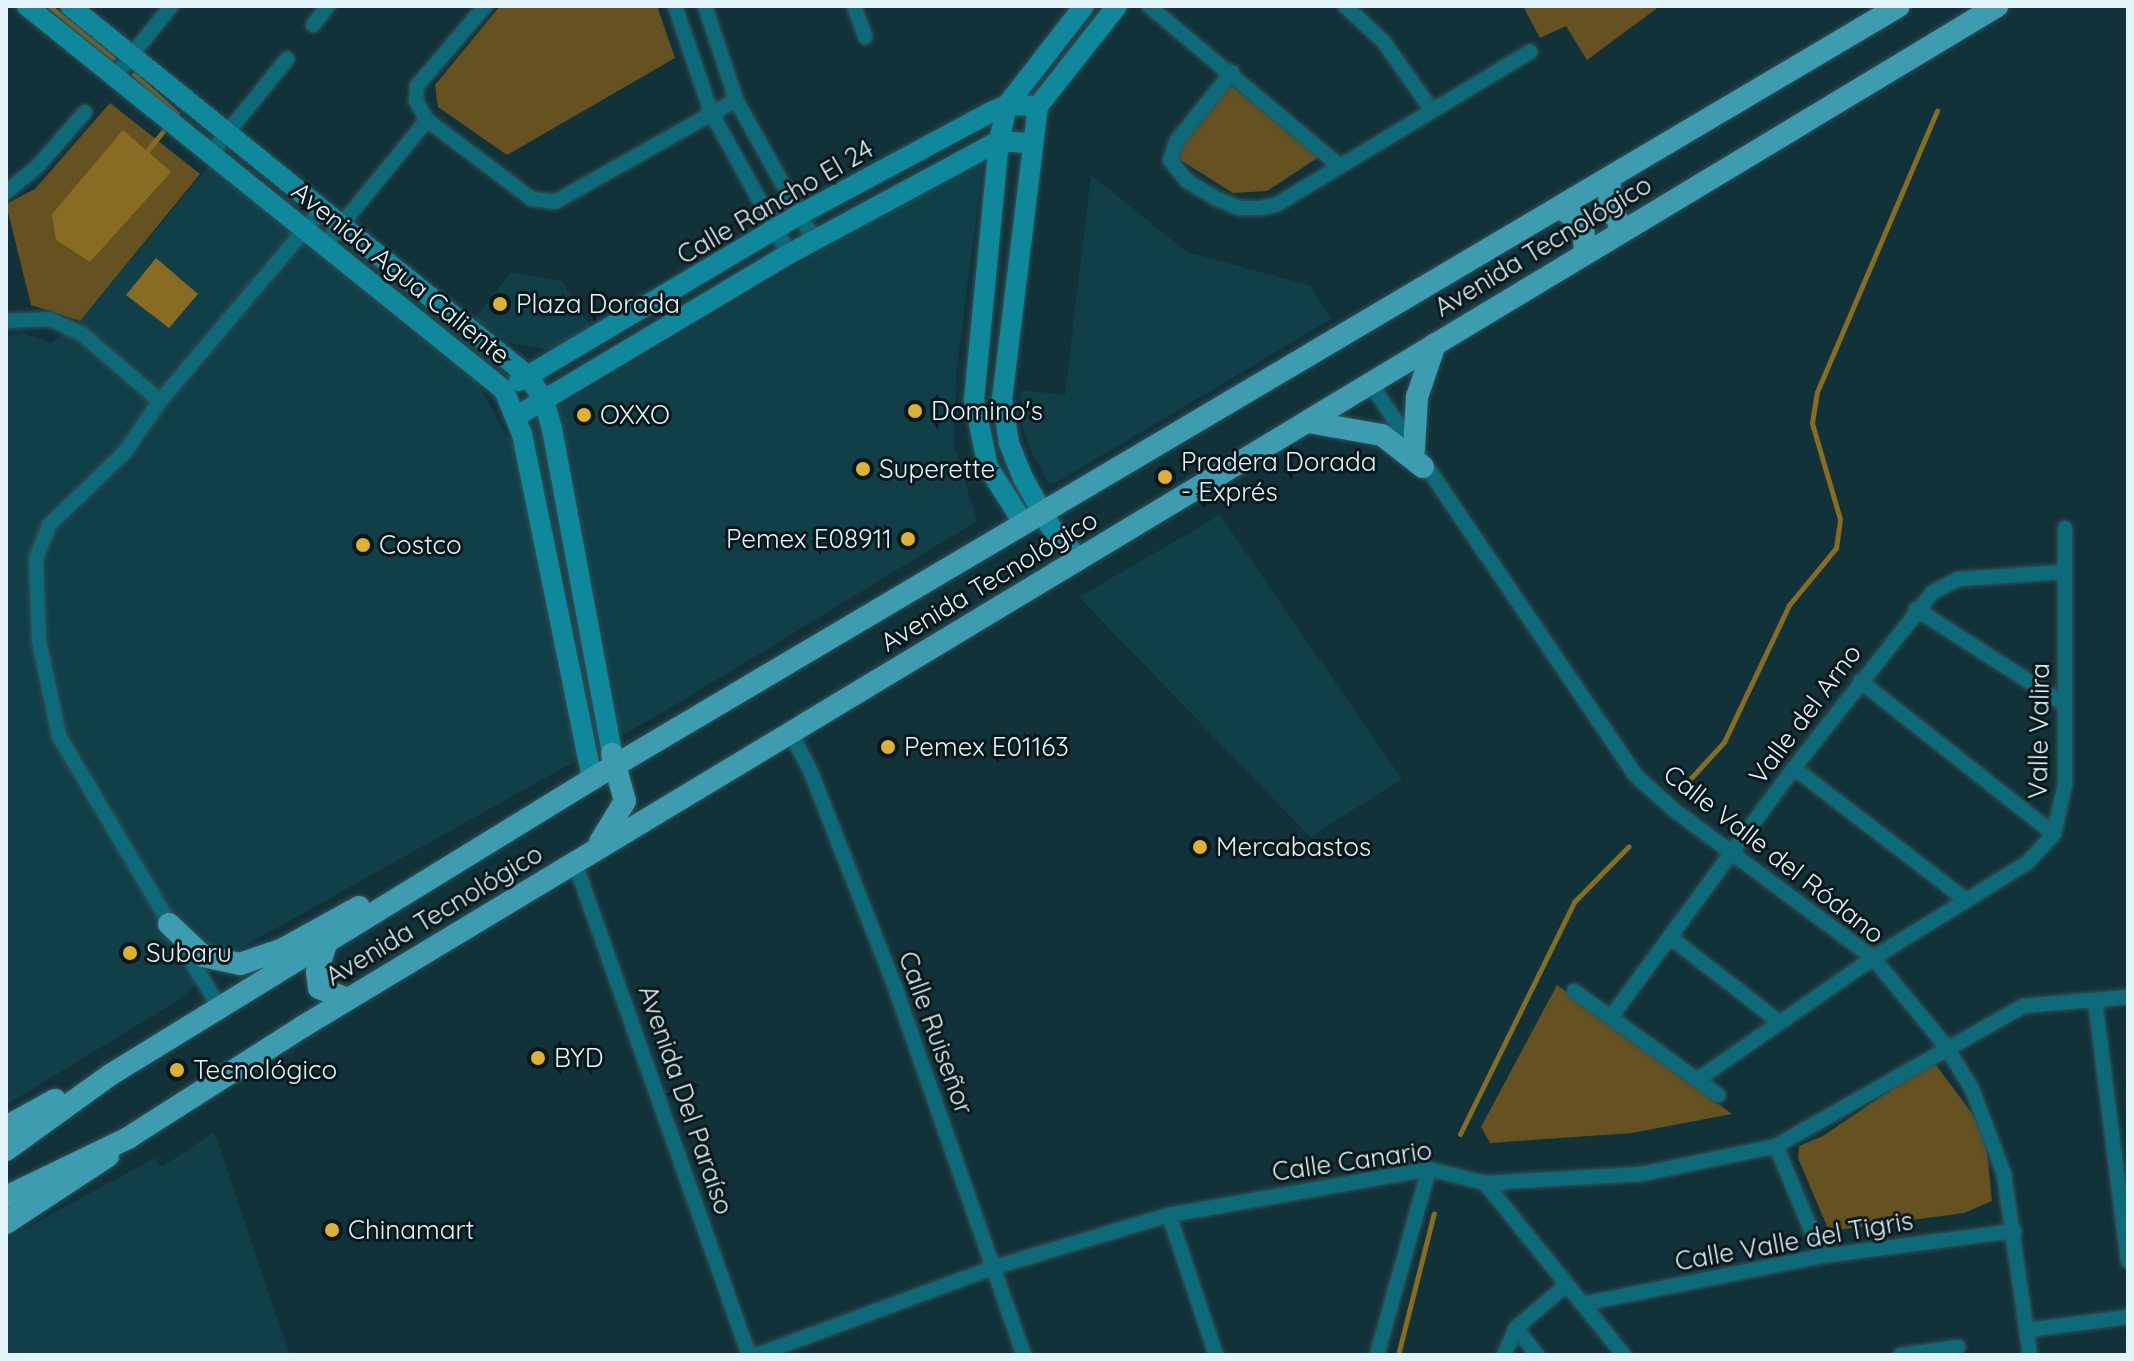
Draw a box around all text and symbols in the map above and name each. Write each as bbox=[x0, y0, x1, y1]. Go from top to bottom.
street label: Calle Rancho El 24 bbox=[671, 133, 879, 271]
street label: Avenida Tecnológico bbox=[1429, 169, 1657, 323]
street label: Avenida Agua Caliente bbox=[286, 175, 516, 371]
place label: Plaza Dorada bbox=[516, 288, 680, 320]
marker: Plaza Dorada bbox=[491, 295, 509, 313]
place label: Domino's bbox=[931, 395, 1043, 427]
place label: OXXO bbox=[600, 399, 670, 431]
marker: Domino's bbox=[906, 402, 924, 420]
marker: OXXO bbox=[575, 406, 593, 424]
place label: Pradera Dorada - Exprés bbox=[1181, 446, 1377, 508]
place label: Superette bbox=[879, 453, 995, 485]
marker: Superette bbox=[854, 460, 872, 478]
marker: Pradera Dorada - Exprés bbox=[1156, 468, 1174, 486]
street label: Avenida Tecnológico bbox=[875, 504, 1103, 658]
place label: Pemex E08911 bbox=[726, 523, 892, 555]
place label: Costco bbox=[379, 529, 462, 561]
marker: Pemex E08911 bbox=[899, 530, 917, 548]
marker: Costco bbox=[354, 536, 372, 554]
street label: Valle del Arno bbox=[1742, 638, 1868, 790]
street label: Valle Valira bbox=[2022, 663, 2056, 799]
place label: Pemex E01163 bbox=[904, 731, 1069, 763]
marker: Pemex E01163 bbox=[879, 738, 897, 756]
street label: Calle Valle del Ródano bbox=[1657, 758, 1891, 950]
place label: Mercabastos bbox=[1216, 831, 1371, 863]
street label: Avenida Tecnológico bbox=[320, 838, 548, 992]
marker: Mercabastos bbox=[1191, 838, 1209, 856]
place label: Subaru bbox=[146, 937, 232, 969]
marker: Subaru bbox=[121, 944, 139, 962]
street label: Calle Ruiseñor bbox=[892, 947, 980, 1119]
street label: Avenida Del Paraíso bbox=[632, 981, 740, 1219]
place label: BYD bbox=[554, 1042, 604, 1074]
marker: BYD bbox=[529, 1049, 547, 1067]
place label: Tecnológico bbox=[193, 1054, 337, 1086]
marker: Tecnológico bbox=[168, 1061, 186, 1079]
street label: Calle Canario bbox=[1270, 1134, 1434, 1188]
street label: Calle Valle del Tigris bbox=[1673, 1205, 1915, 1277]
place label: Chinamart bbox=[348, 1214, 474, 1246]
marker: Chinamart bbox=[323, 1221, 341, 1239]

